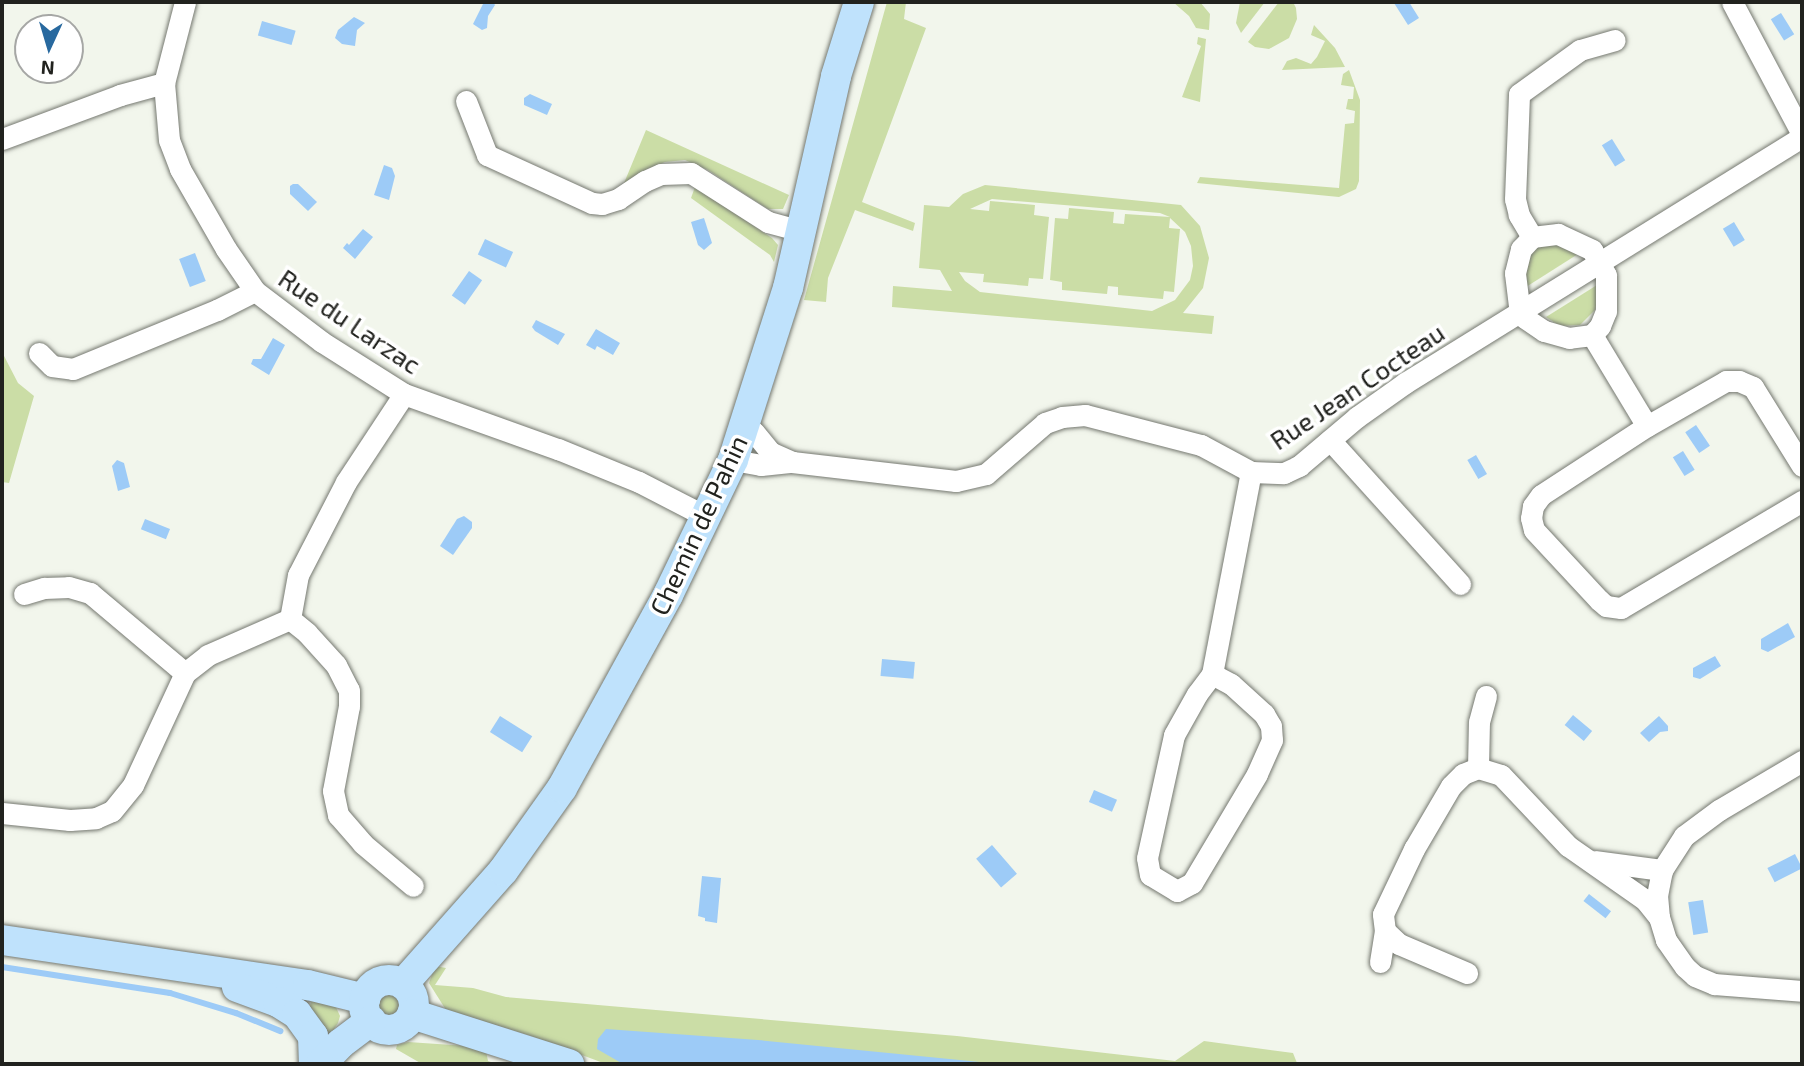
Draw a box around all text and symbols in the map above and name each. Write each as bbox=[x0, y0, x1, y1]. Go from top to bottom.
north arrow bbox=[14, 14, 84, 84]
text: N bbox=[40, 57, 55, 80]
street label: Rue du Larzac bbox=[273, 262, 427, 380]
street label: Rue Jean Cocteau bbox=[1264, 316, 1450, 456]
street label: Chemin de Pahin bbox=[643, 430, 753, 620]

